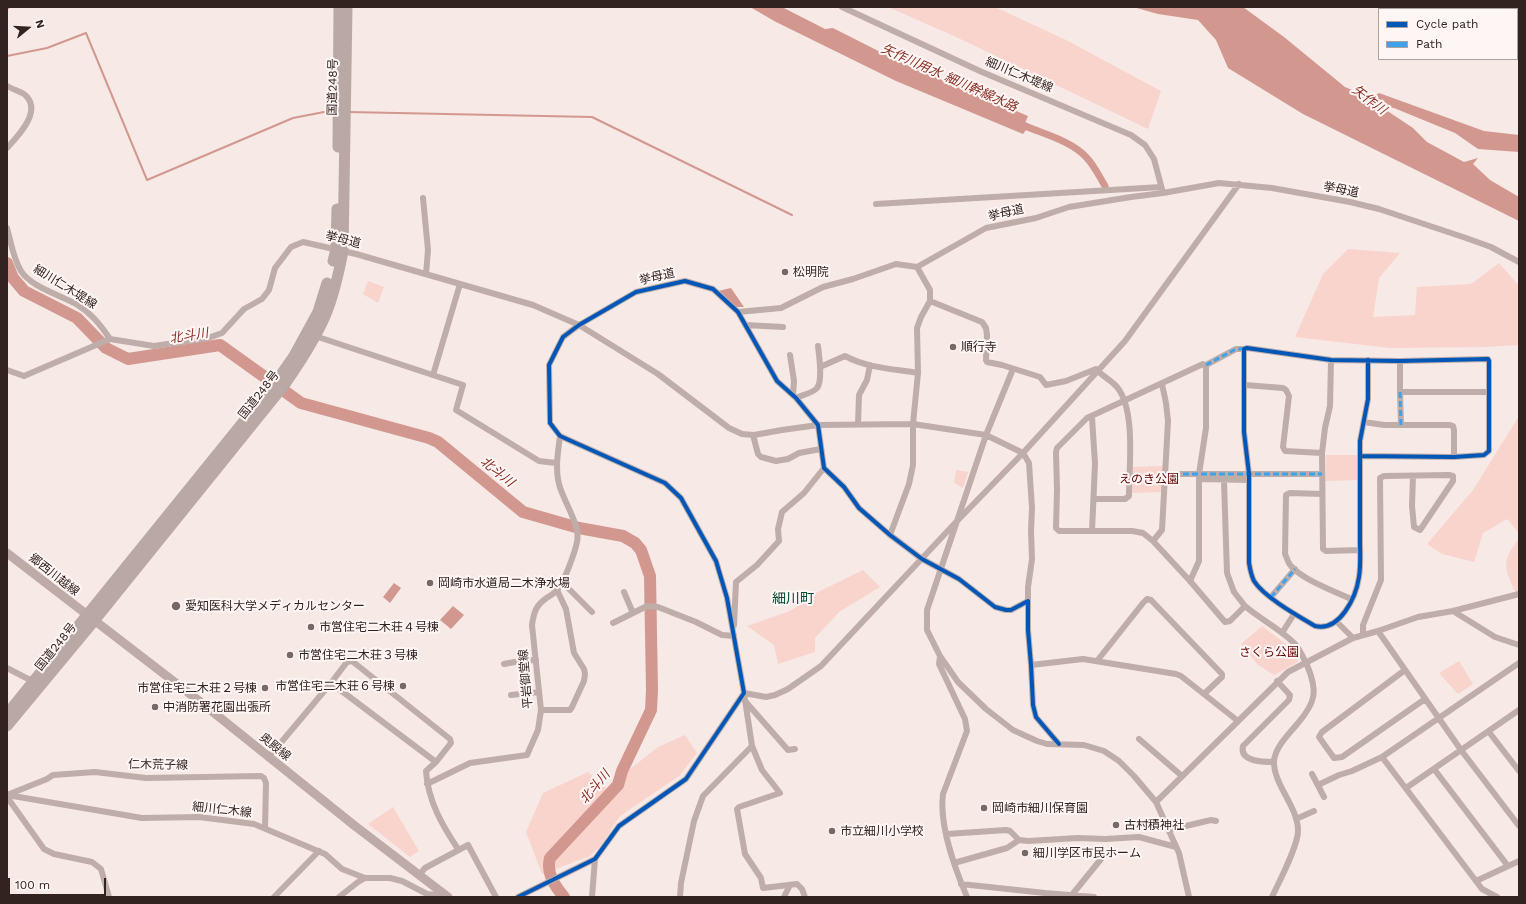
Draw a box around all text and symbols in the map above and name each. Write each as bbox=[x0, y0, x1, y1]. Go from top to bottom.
north arrow bbox=[8, 8, 48, 48]
legend bbox=[1378, 8, 1518, 60]
text: Cycle path bbox=[1416, 17, 1478, 31]
text: N bbox=[32, 18, 47, 30]
text: Path bbox=[1416, 37, 1442, 51]
water label: 矢作川用水 細川幹線水路 bbox=[879, 41, 1019, 115]
street label: 細川仁木堤線 bbox=[983, 54, 1055, 96]
street label: 国道248号 bbox=[325, 58, 341, 116]
water label: 矢作川 bbox=[1349, 82, 1389, 118]
street label: 挙母道 bbox=[1322, 179, 1360, 201]
street label: 挙母道 bbox=[987, 202, 1025, 224]
street label: 挙母道 bbox=[324, 229, 362, 251]
street label: 細川仁木堤線 bbox=[31, 262, 99, 312]
place label: 松明院 bbox=[793, 265, 829, 279]
street label: 挙母道 bbox=[638, 266, 676, 288]
marker: 松明院 bbox=[780, 267, 790, 277]
water label: 北斗川 bbox=[169, 325, 209, 347]
place label: 順行寺 bbox=[961, 340, 997, 354]
marker: 順行寺 bbox=[948, 342, 958, 352]
street label: 国道248号 bbox=[236, 368, 282, 422]
water label: 北斗川 bbox=[477, 454, 517, 490]
park label: えのき公園 bbox=[1119, 472, 1179, 486]
street label: 郷西川越線 bbox=[26, 551, 82, 599]
place label: 岡崎市水道局二木浄水場 bbox=[438, 576, 570, 590]
marker: 岡崎市水道局二木浄水場 bbox=[425, 578, 435, 588]
district label: 細川町 bbox=[772, 591, 814, 607]
place label: 愛知医科大学メディカルセンター bbox=[185, 599, 365, 613]
marker: 愛知医科大学メディカルセンター bbox=[170, 600, 182, 612]
street label: 国道248号 bbox=[32, 620, 80, 674]
place label: 市営住宅二木荘４号棟 bbox=[319, 620, 439, 634]
marker: 市営住宅二木荘４号棟 bbox=[306, 622, 316, 632]
park label: さくら公園 bbox=[1239, 645, 1299, 659]
place label: 市営住宅二木荘３号棟 bbox=[298, 648, 418, 662]
street label: 平岩御堂線 bbox=[516, 648, 536, 710]
marker: 市営住宅二木荘３号棟 bbox=[285, 650, 295, 660]
place label: 市営住宅二木荘６号棟 bbox=[275, 679, 395, 693]
place label: 市営住宅二木荘２号棟 bbox=[137, 681, 257, 695]
marker: 市営住宅二木荘６号棟 bbox=[398, 681, 408, 691]
marker: 市営住宅二木荘２号棟 bbox=[260, 683, 270, 693]
place label: 中消防署花園出張所 bbox=[163, 700, 271, 714]
marker: 中消防署花園出張所 bbox=[150, 702, 160, 712]
street label: 奥殿線 bbox=[256, 730, 294, 764]
street label: 仁木荒子線 bbox=[128, 757, 188, 773]
water label: 北斗川 bbox=[576, 767, 614, 807]
street label: 細川仁木線 bbox=[191, 800, 253, 820]
place label: 岡崎市細川保育園 bbox=[992, 801, 1088, 815]
marker: 岡崎市細川保育園 bbox=[979, 803, 989, 813]
place label: 古村積神社 bbox=[1124, 818, 1184, 832]
marker: 古村積神社 bbox=[1111, 820, 1121, 830]
place label: 市立細川小学校 bbox=[840, 824, 924, 838]
marker: 市立細川小学校 bbox=[827, 826, 837, 836]
place label: 細川学区市民ホーム bbox=[1033, 846, 1141, 860]
marker: 細川学区市民ホーム bbox=[1020, 848, 1030, 858]
scale bar bbox=[10, 870, 108, 896]
text: 100 m bbox=[15, 878, 50, 892]

